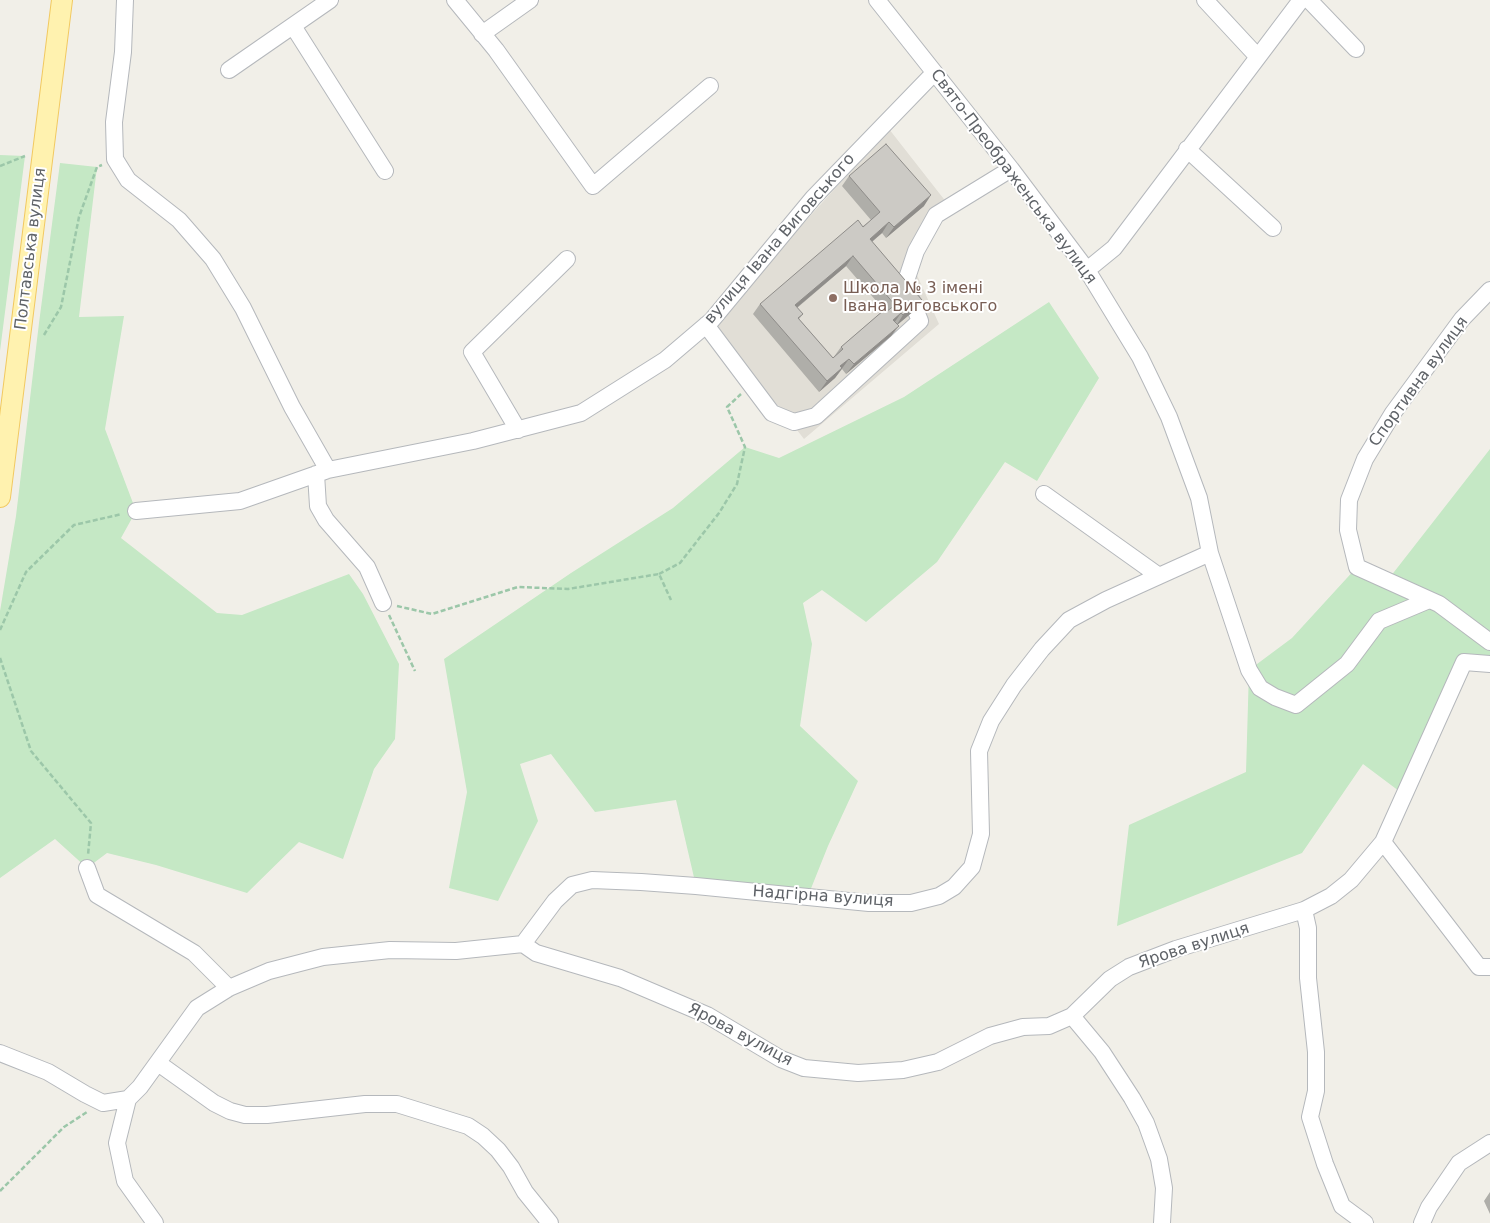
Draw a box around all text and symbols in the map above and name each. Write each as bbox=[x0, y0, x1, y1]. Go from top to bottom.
street label: Свято-Преображенська вулиця bbox=[926, 66, 1100, 288]
street label: вулиця Івана Виговського bbox=[701, 150, 859, 328]
street label: Полтавська вулиця bbox=[12, 167, 50, 331]
place label: Школа № 3 імені Івана Виговського bbox=[843, 279, 997, 317]
marker: Школа № 3 імені Івана Виговського bbox=[827, 292, 839, 304]
street label: Спортивна вулиця bbox=[1365, 313, 1473, 451]
street label: Надгірна вулиця bbox=[752, 882, 894, 912]
street label: Ярова вулиця bbox=[1136, 919, 1252, 973]
street label: Ярова вулиця bbox=[685, 999, 795, 1071]

